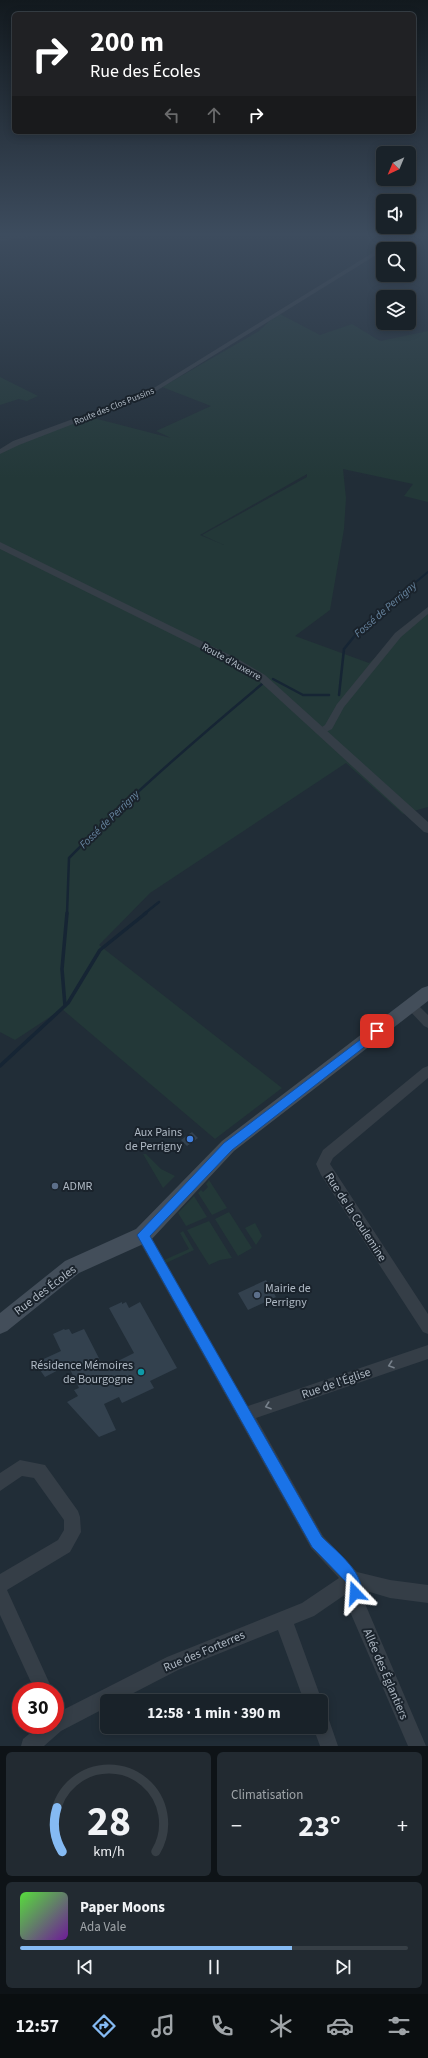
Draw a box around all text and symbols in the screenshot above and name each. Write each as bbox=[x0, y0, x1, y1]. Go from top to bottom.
text: 200 m bbox=[90, 22, 164, 62]
icon: right bbox=[24, 28, 76, 80]
text: Rue des Écoles bbox=[90, 59, 201, 84]
icon: left bbox=[161, 104, 183, 126]
icon: ahead bbox=[203, 104, 225, 126]
icon: right bbox=[245, 104, 267, 126]
north arrow bbox=[376, 146, 416, 186]
map controls bbox=[376, 146, 416, 330]
button: sound bbox=[376, 194, 416, 234]
button: search bbox=[376, 242, 416, 282]
button: layers bbox=[376, 290, 416, 330]
street label: Route des Clos Pussins bbox=[72, 384, 156, 428]
water label: Fossé de Perrigny bbox=[351, 577, 421, 641]
street label: Route d'Auxerre bbox=[199, 640, 264, 684]
water label: Fossé de Perrigny bbox=[76, 786, 143, 852]
pin bbox=[360, 1014, 394, 1048]
icon: arrive bbox=[366, 1020, 388, 1042]
place label: Aux Pains de Perrigny bbox=[125, 1124, 182, 1155]
marker: Aux Pains de Perrigny bbox=[185, 1134, 195, 1144]
street label: Rue de la Coulemine bbox=[321, 1170, 391, 1265]
place label: ADMR bbox=[63, 1178, 93, 1195]
marker: ADMR bbox=[50, 1181, 60, 1191]
street label: Rue des Écoles bbox=[11, 1261, 80, 1319]
place label: Mairie de Perrigny bbox=[265, 1280, 311, 1311]
marker: Mairie de Perrigny bbox=[252, 1290, 262, 1300]
place label: Résidence Mémoires de Bourgogne bbox=[31, 1357, 133, 1388]
one-way arrow bbox=[388, 1360, 395, 1368]
street label: Rue de l'Église bbox=[299, 1364, 373, 1403]
marker: Résidence Mémoires de Bourgogne bbox=[136, 1367, 146, 1377]
one-way arrow bbox=[265, 1402, 272, 1410]
position arrow bbox=[334, 1572, 376, 1614]
street label: Allée des Églantiers bbox=[359, 1626, 412, 1722]
street label: Rue des Forterres bbox=[161, 1627, 248, 1676]
speed limit sign: 30 bbox=[12, 1682, 64, 1734]
text: 12:58 · 1 min · 390 m bbox=[147, 1703, 281, 1724]
text: Climatisation bbox=[231, 1786, 303, 1804]
text: 28 bbox=[87, 1792, 130, 1852]
text: 23° bbox=[298, 1805, 341, 1848]
text: − bbox=[231, 1810, 242, 1842]
text: + bbox=[397, 1810, 408, 1842]
text: km/h bbox=[93, 1841, 124, 1862]
text: Paper Moons bbox=[80, 1897, 165, 1918]
text: Ada Vale bbox=[80, 1918, 126, 1936]
icon: previous bbox=[74, 1956, 96, 1978]
icon: pause bbox=[203, 1956, 225, 1978]
icon: next bbox=[332, 1956, 354, 1978]
icon: directions bbox=[90, 2012, 118, 2040]
icon: music bbox=[149, 2012, 177, 2040]
icon: phone bbox=[208, 2012, 236, 2040]
icon: climate bbox=[267, 2012, 295, 2040]
icon: car bbox=[326, 2012, 354, 2040]
icon: filters bbox=[385, 2012, 413, 2040]
text: 12:57 bbox=[15, 2014, 59, 2039]

